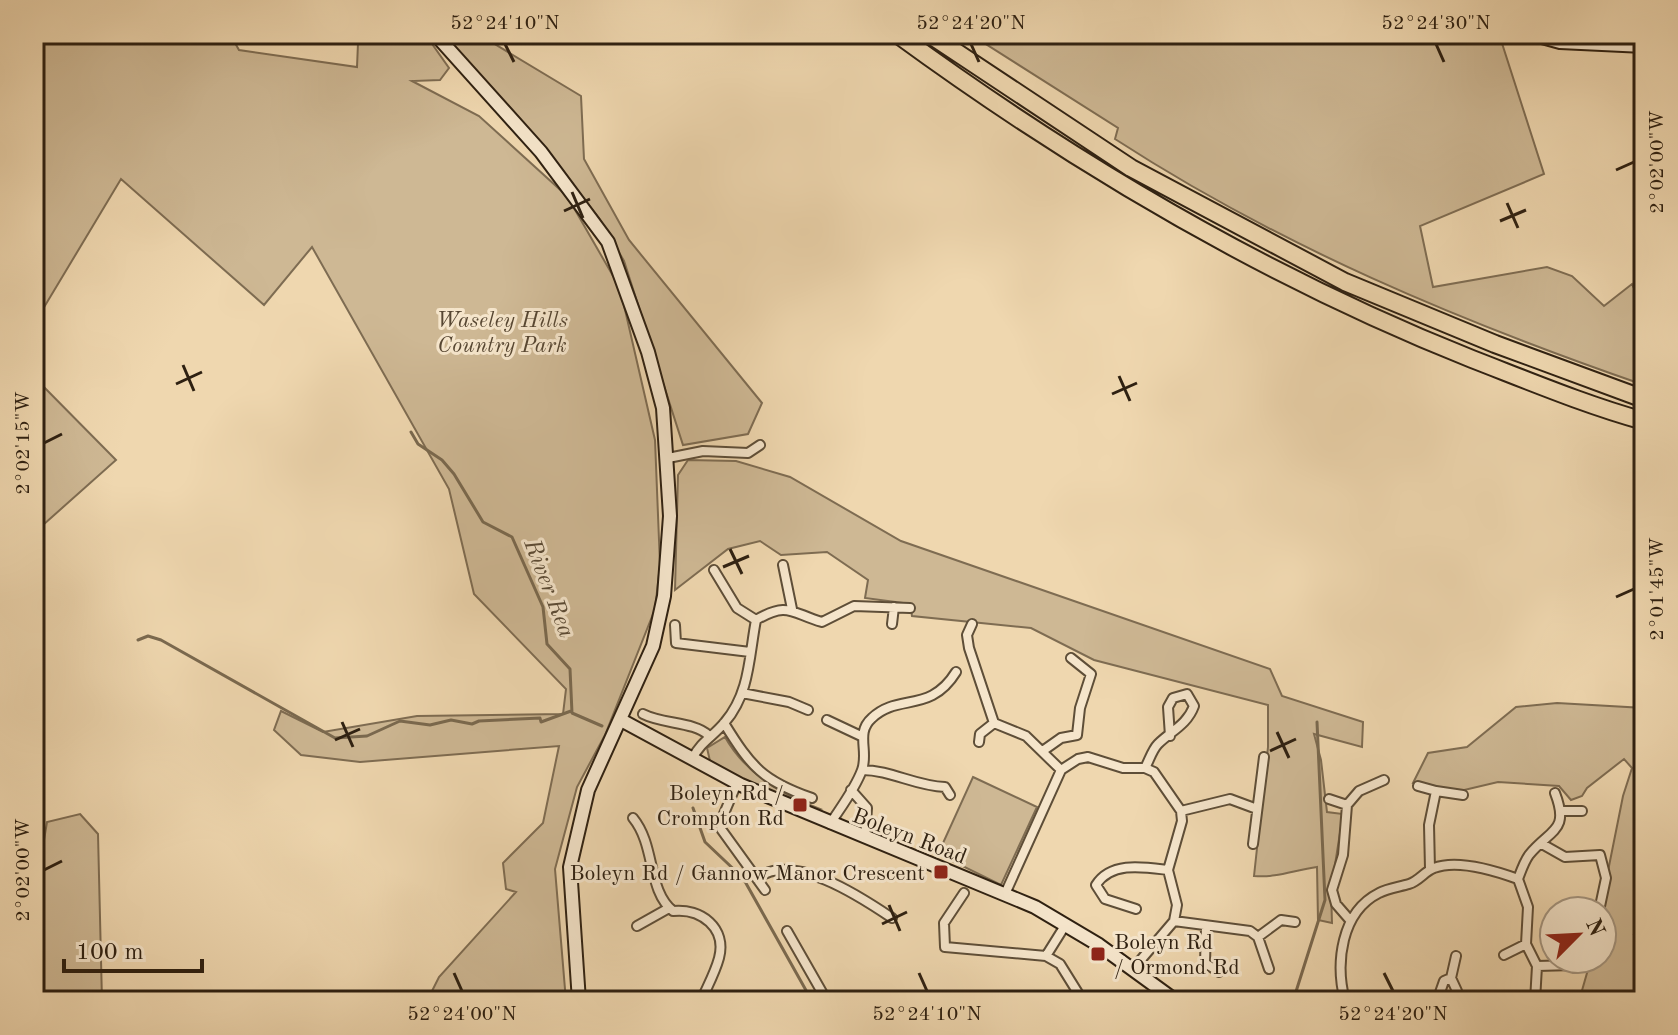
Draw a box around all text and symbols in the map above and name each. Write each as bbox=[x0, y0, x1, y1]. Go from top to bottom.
text: 52°24'10"N bbox=[450, 14, 560, 34]
text: 52°24'20"N bbox=[916, 14, 1026, 34]
text: 52°24'30"N bbox=[1381, 14, 1491, 34]
text: 2°02'00"W bbox=[1648, 110, 1668, 214]
park label: Waseley Hills Country Park bbox=[436, 310, 568, 357]
text: 2°02'15"W bbox=[14, 391, 34, 495]
water label: River Rea bbox=[518, 535, 578, 641]
text: 2°01'45"W bbox=[1648, 537, 1668, 641]
place label: Boleyn Rd / Crompton Rd bbox=[657, 783, 784, 830]
marker: Boleyn Rd / Crompton Rd bbox=[791, 796, 809, 814]
street label: Boleyn Road bbox=[849, 805, 970, 869]
text: 2°02'00"W bbox=[14, 818, 34, 922]
place label: Boleyn Rd / Gannow Manor Crescent bbox=[569, 863, 925, 885]
marker: Boleyn Rd / Gannow Manor Crescent bbox=[932, 863, 950, 881]
north arrow bbox=[1538, 895, 1618, 975]
text: N bbox=[1581, 916, 1608, 940]
scale bar bbox=[64, 923, 202, 973]
place label: Boleyn Rd / Ormond Rd bbox=[1114, 932, 1240, 979]
text: 100 m bbox=[76, 941, 144, 965]
marker: Boleyn Rd / Ormond Rd bbox=[1089, 945, 1107, 963]
text: 52°24'00"N bbox=[407, 1005, 517, 1025]
text: 52°24'10"N bbox=[872, 1005, 982, 1025]
text: 52°24'20"N bbox=[1338, 1005, 1448, 1025]

